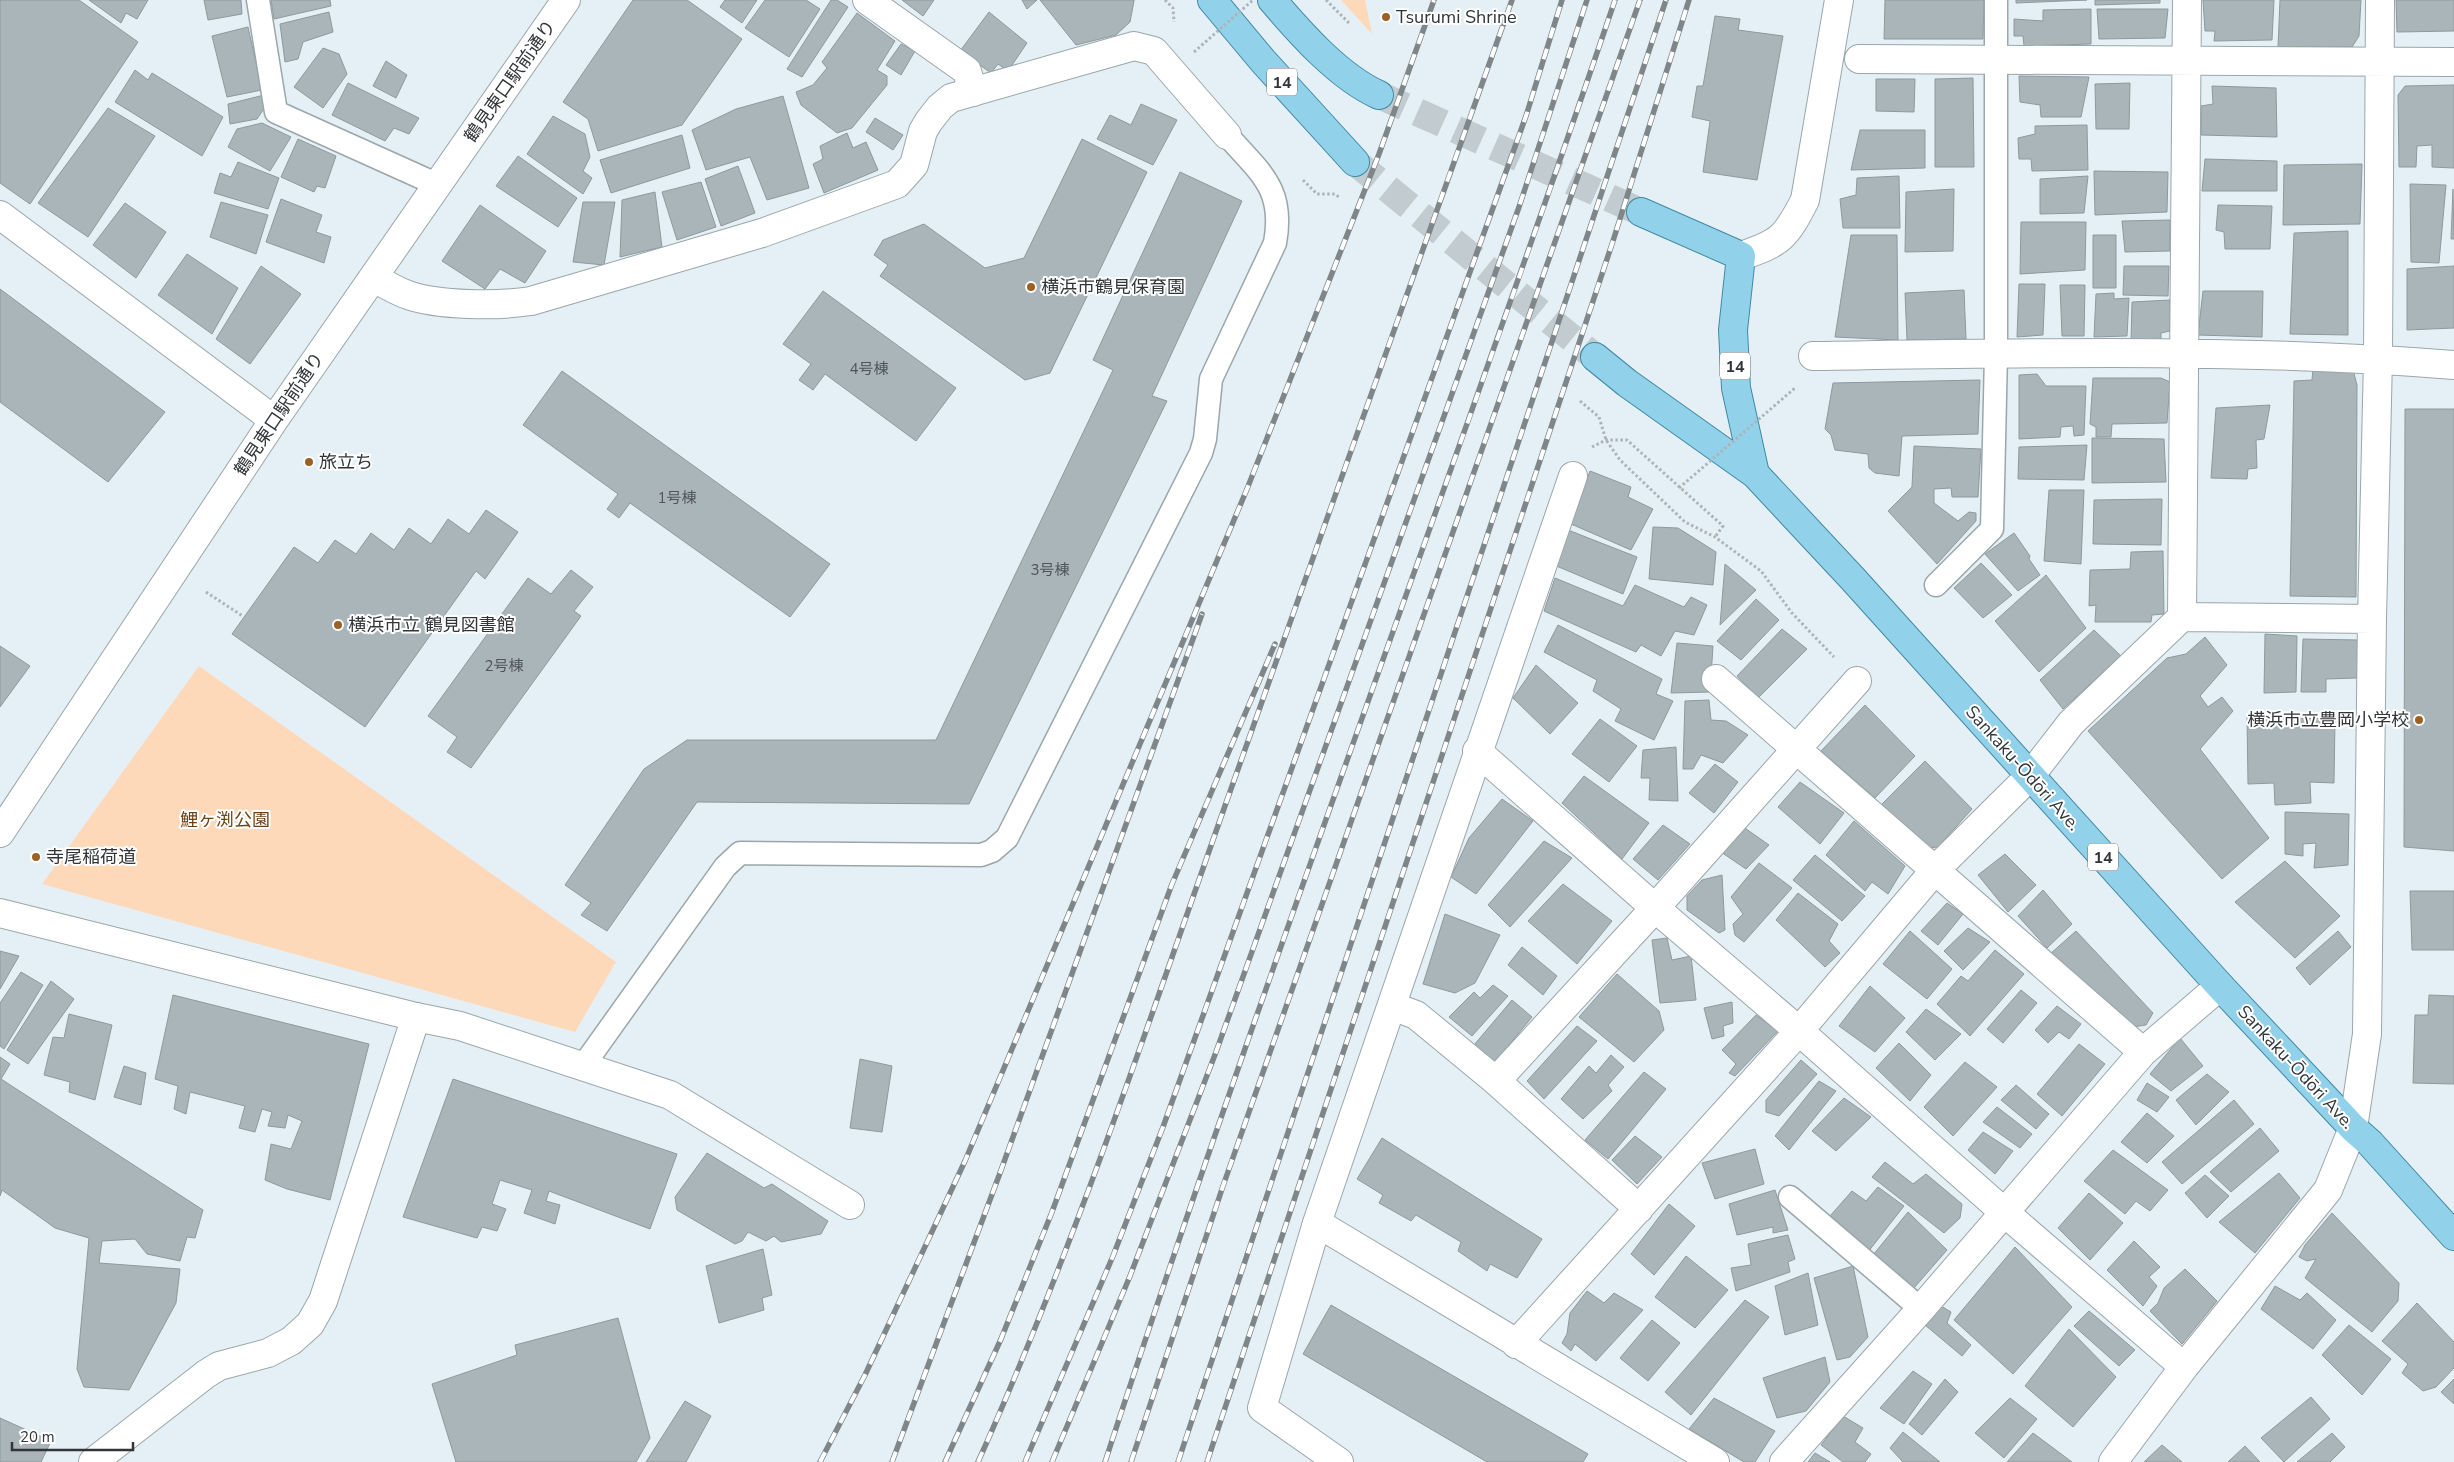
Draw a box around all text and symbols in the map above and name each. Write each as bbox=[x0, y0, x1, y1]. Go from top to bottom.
place label: Tsurumi Shrine bbox=[1396, 5, 1517, 29]
marker: Tsurumi Shrine bbox=[1380, 11, 1392, 23]
street label: 鶴見東口駅前通り bbox=[459, 15, 561, 147]
road number: 14 bbox=[1267, 68, 1297, 95]
place label: 横浜市鶴見保育園 bbox=[1041, 275, 1185, 299]
marker: 横浜市鶴見保育園 bbox=[1025, 281, 1037, 293]
street label: 鶴見東口駅前通り bbox=[229, 348, 329, 480]
road number: 14 bbox=[1720, 352, 1750, 380]
house number: 4号棟 bbox=[849, 359, 889, 379]
place label: 旅立ち bbox=[319, 450, 373, 474]
marker: 旅立ち bbox=[303, 456, 315, 468]
house number: 1号棟 bbox=[657, 488, 697, 508]
house number: 3号棟 bbox=[1030, 560, 1070, 580]
place label: 横浜市立 鶴見図書館 bbox=[348, 613, 515, 637]
marker: 横浜市立 鶴見図書館 bbox=[332, 619, 344, 631]
house number: 2号棟 bbox=[484, 656, 524, 676]
street label: Sankaku-Ōdōri Ave. bbox=[1960, 700, 2086, 836]
place label: 横浜市立豊岡小学校 bbox=[2247, 708, 2409, 732]
marker: 横浜市立豊岡小学校 bbox=[2413, 714, 2425, 726]
park label: 鯉ヶ渕公園 bbox=[180, 808, 270, 832]
road number: 14 bbox=[2088, 844, 2118, 870]
place label: 寺尾稲荷道 bbox=[46, 845, 136, 869]
marker: 寺尾稲荷道 bbox=[30, 851, 42, 863]
street label: Sankaku-Ōdōri Ave. bbox=[2232, 1000, 2360, 1134]
scale bar bbox=[12, 1420, 134, 1452]
text: 20 m bbox=[20, 1427, 55, 1447]

